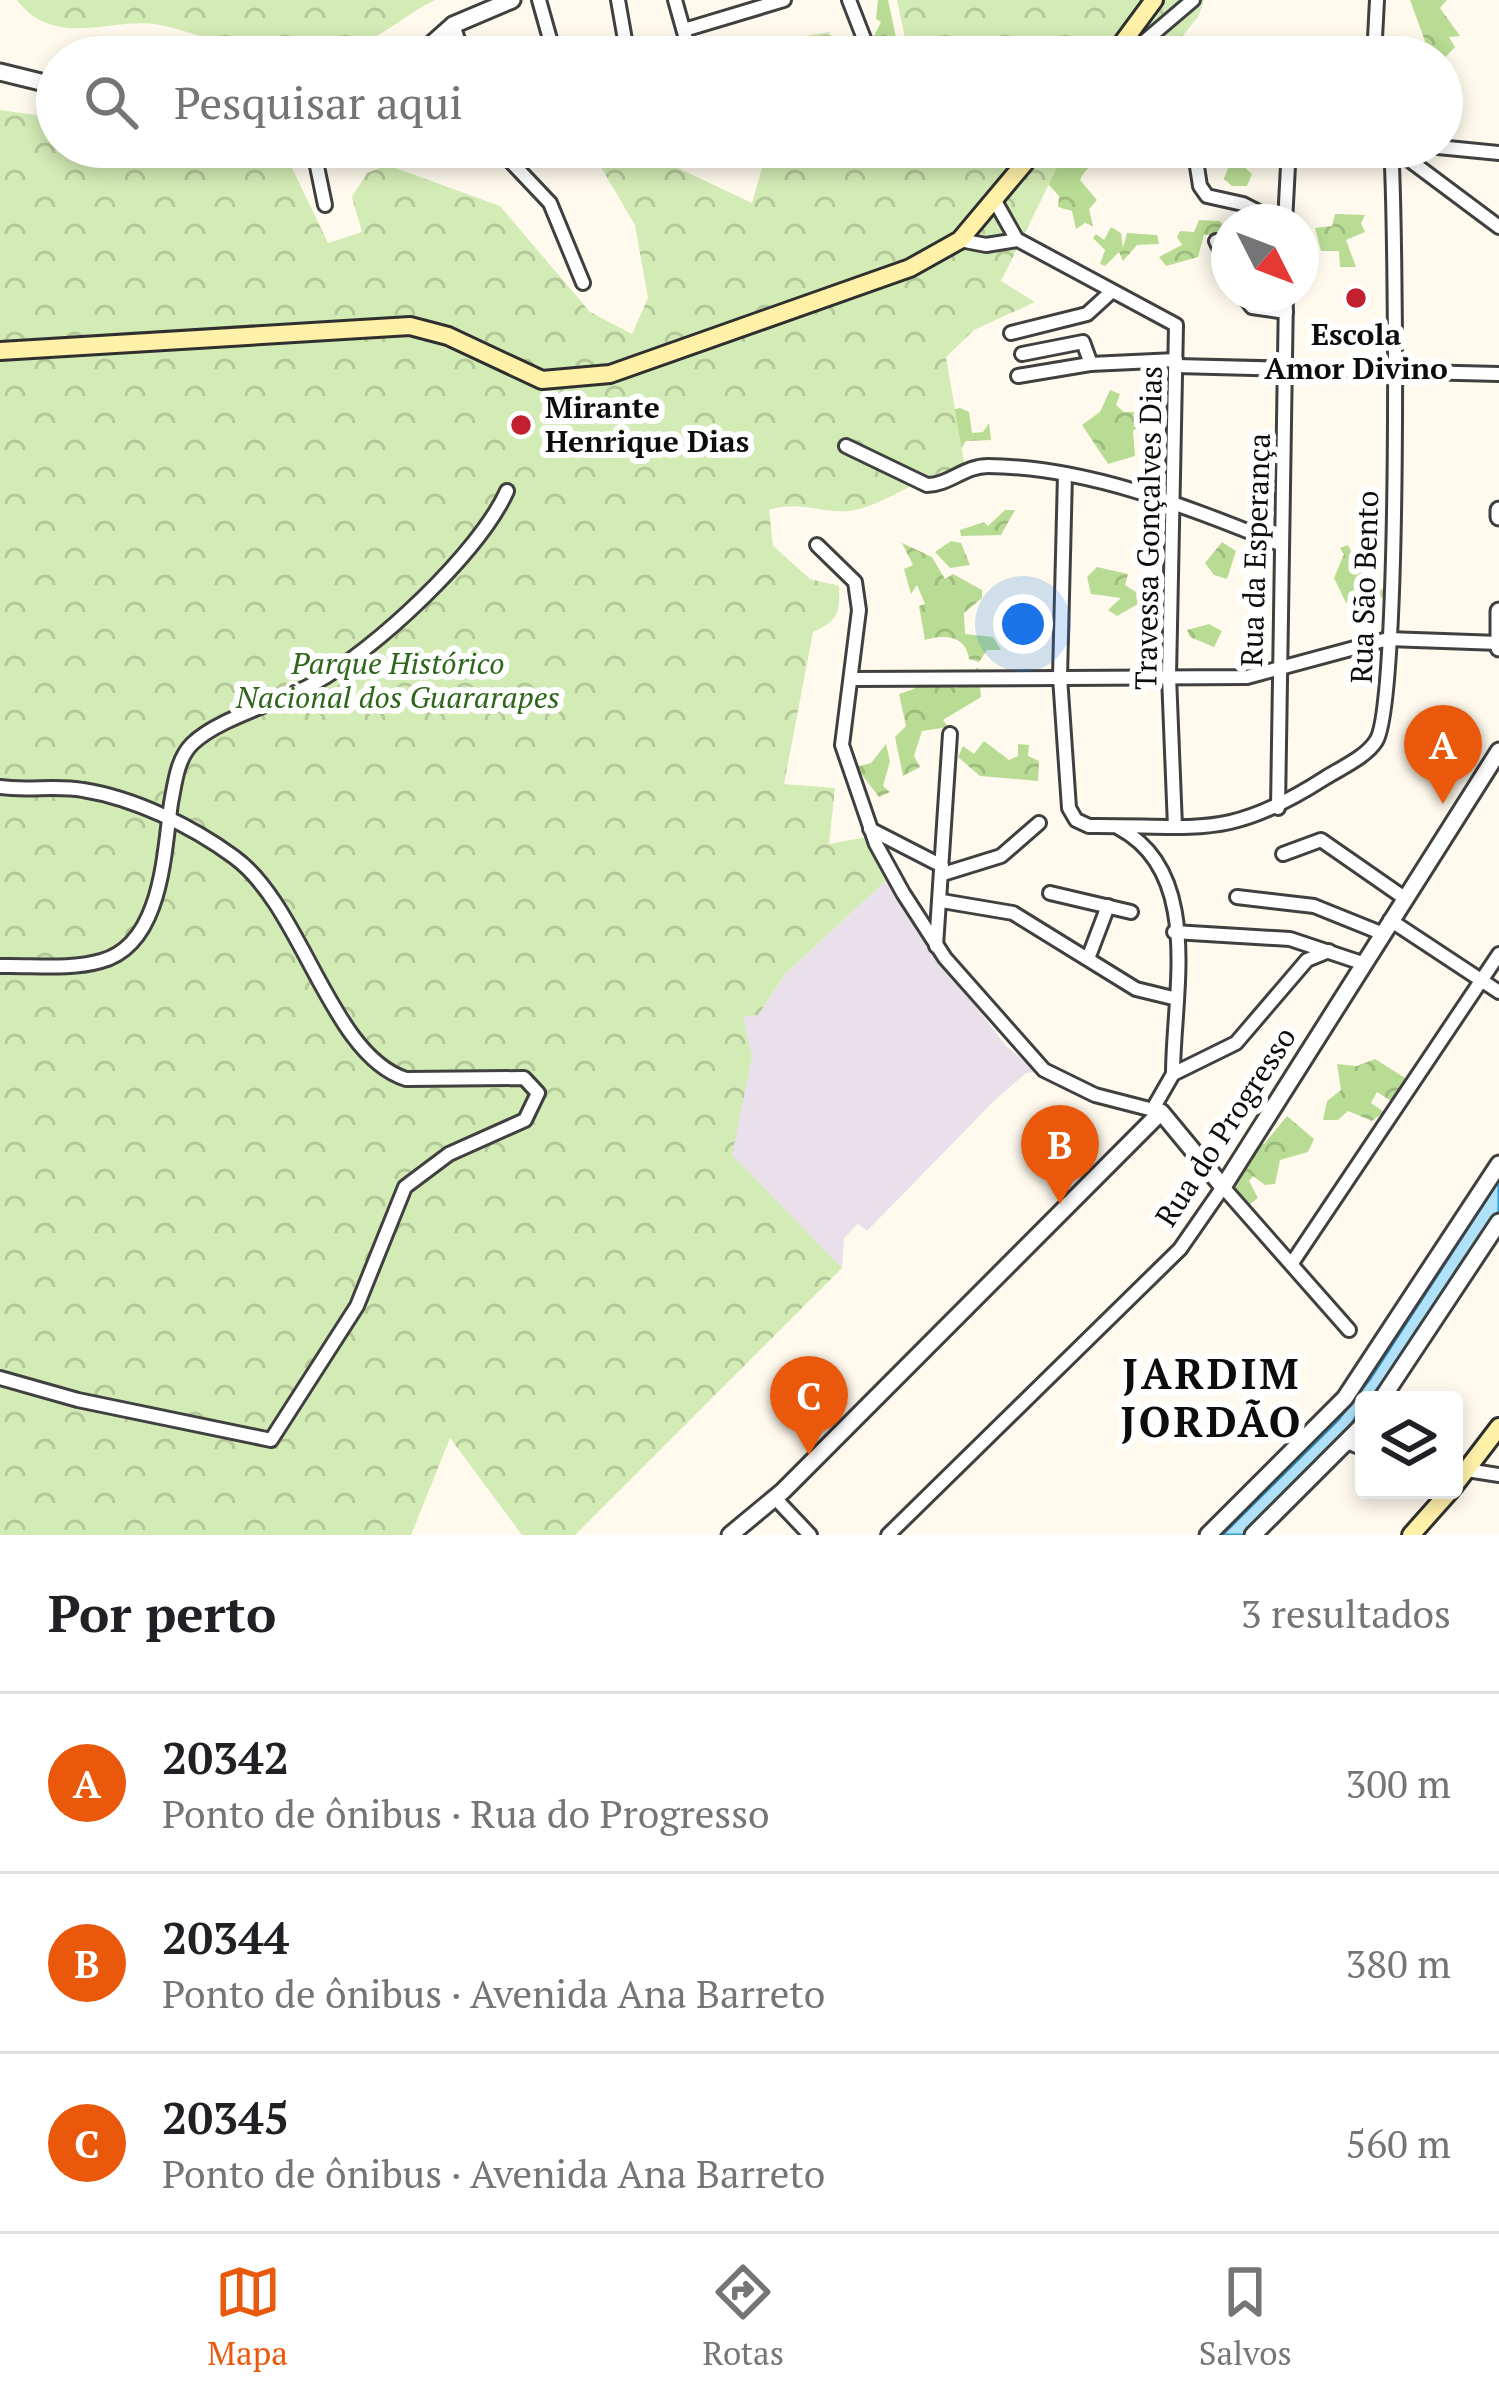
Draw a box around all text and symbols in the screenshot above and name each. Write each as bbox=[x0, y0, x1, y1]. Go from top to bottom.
search box bbox=[36, 36, 1463, 168]
icon: search bbox=[78, 69, 144, 135]
text: Pesquisar aqui bbox=[174, 72, 463, 132]
north arrow bbox=[1211, 204, 1319, 312]
marker: Escola Amor Divino bbox=[1343, 285, 1369, 311]
place label: Escola Amor Divino bbox=[1264, 314, 1448, 388]
street label: Travessa Gonçalves Dias bbox=[1125, 366, 1171, 690]
place label: Mirante Henrique Dias bbox=[545, 387, 749, 461]
marker: Mirante Henrique Dias bbox=[508, 412, 534, 438]
street label: Rua da Esperança bbox=[1231, 432, 1279, 668]
street label: Rua São Bento bbox=[1341, 490, 1387, 684]
your location bbox=[993, 594, 1053, 654]
park label: Parque Histórico Nacional dos Guararapes bbox=[235, 643, 560, 717]
pin: A bbox=[1404, 705, 1482, 804]
street label: Rua do Progresso bbox=[1146, 1019, 1305, 1234]
pin: B bbox=[1021, 1105, 1099, 1204]
district label: JARDIM JORDÃO bbox=[1120, 1345, 1304, 1449]
pin: C bbox=[770, 1356, 848, 1455]
map controls bbox=[1355, 1391, 1463, 1499]
button: layers bbox=[1355, 1391, 1463, 1499]
text: Por perto bbox=[48, 1579, 276, 1647]
text: 3 resultados bbox=[1241, 1587, 1451, 1639]
text: 20342 bbox=[162, 1727, 289, 1787]
text: A bbox=[73, 1757, 101, 1809]
text: 300 m bbox=[1346, 1757, 1451, 1809]
text: Ponto de ônibus · Rua do Progresso bbox=[162, 1787, 770, 1839]
text: 20344 bbox=[162, 1907, 289, 1967]
text: B bbox=[74, 1937, 100, 1989]
text: 380 m bbox=[1346, 1937, 1451, 1989]
text: Ponto de ônibus · Avenida Ana Barreto bbox=[162, 1967, 825, 2019]
text: 20345 bbox=[162, 2087, 289, 2147]
text: C bbox=[74, 2117, 100, 2169]
text: 560 m bbox=[1346, 2117, 1451, 2169]
text: Ponto de ônibus · Avenida Ana Barreto bbox=[162, 2147, 825, 2199]
tab: Mapa bbox=[207, 2259, 288, 2374]
tab: Rotas bbox=[703, 2259, 784, 2374]
tab: Salvos bbox=[1199, 2259, 1292, 2374]

